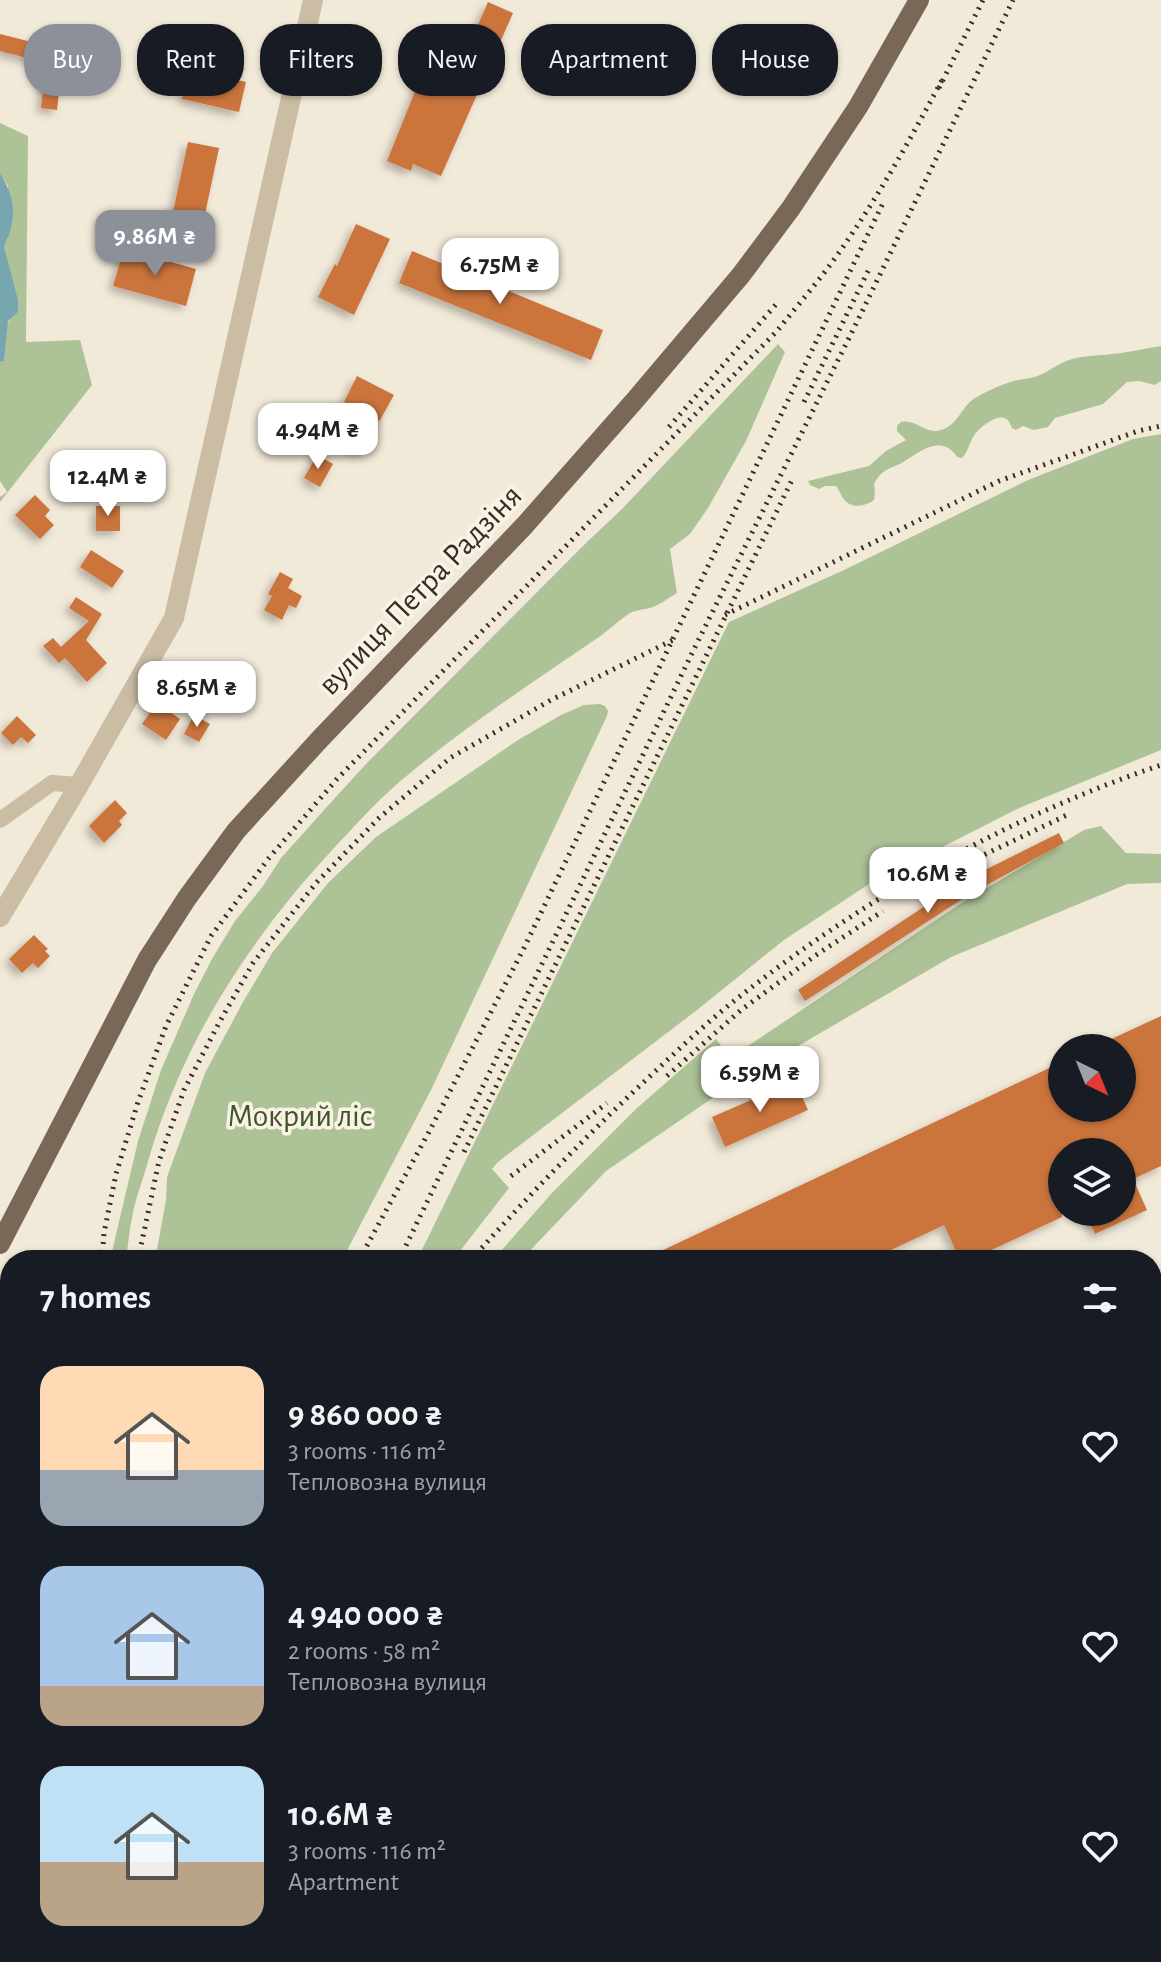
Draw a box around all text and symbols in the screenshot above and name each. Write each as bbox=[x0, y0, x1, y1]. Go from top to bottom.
chip: Buy bbox=[24, 24, 121, 96]
chip: Rent bbox=[137, 24, 244, 96]
chip: Filters bbox=[260, 24, 382, 96]
chip: New bbox=[398, 24, 505, 96]
chip: Apartment bbox=[521, 24, 696, 96]
chip: House bbox=[712, 24, 838, 96]
pin: 9.86M ₴ bbox=[81, 210, 229, 278]
text: 9.86M ₴ bbox=[113, 223, 197, 249]
pin: 6.75M ₴ bbox=[426, 238, 574, 306]
text: 6.75M ₴ bbox=[460, 251, 540, 277]
pin: 4.94M ₴ bbox=[244, 403, 392, 471]
text: 4.94M ₴ bbox=[276, 416, 360, 442]
pin: 12.4M ₴ bbox=[34, 450, 182, 518]
text: 12.4M ₴ bbox=[68, 463, 148, 489]
street label: вулиця Петра Радзіня bbox=[312, 479, 528, 701]
pin: 8.65M ₴ bbox=[123, 661, 271, 729]
text: 8.65M ₴ bbox=[156, 674, 238, 700]
pin: 10.6M ₴ bbox=[854, 847, 1002, 915]
text: 10.6M ₴ bbox=[887, 860, 969, 886]
north arrow bbox=[1048, 1034, 1136, 1122]
map controls bbox=[1048, 1034, 1136, 1226]
pin: 6.59M ₴ bbox=[686, 1046, 834, 1114]
text: 6.59M ₴ bbox=[719, 1059, 801, 1085]
park label: Мокрий ліс bbox=[227, 1100, 373, 1132]
button: layers bbox=[1048, 1138, 1136, 1226]
icon: filters bbox=[1078, 1276, 1122, 1320]
text: 7 homes bbox=[40, 1281, 151, 1315]
icon: home bbox=[104, 1398, 200, 1494]
text: 9 860 000 ₴ bbox=[288, 1398, 443, 1432]
icon: heart bbox=[1078, 1424, 1122, 1468]
text: 3 rooms · 116 m² bbox=[288, 1438, 446, 1464]
text: Тепловозна вулиця bbox=[288, 1469, 487, 1495]
icon: home bbox=[104, 1598, 200, 1694]
text: 4 940 000 ₴ bbox=[288, 1598, 445, 1632]
icon: heart bbox=[1078, 1624, 1122, 1668]
text: 2 rooms · 58 m² bbox=[288, 1638, 440, 1664]
text: Тепловозна вулиця bbox=[288, 1669, 487, 1695]
icon: home bbox=[104, 1798, 200, 1894]
text: 10.6M ₴ bbox=[288, 1798, 394, 1832]
icon: heart bbox=[1078, 1824, 1122, 1868]
text: 3 rooms · 116 m² bbox=[288, 1838, 446, 1864]
text: Apartment bbox=[288, 1869, 399, 1895]

